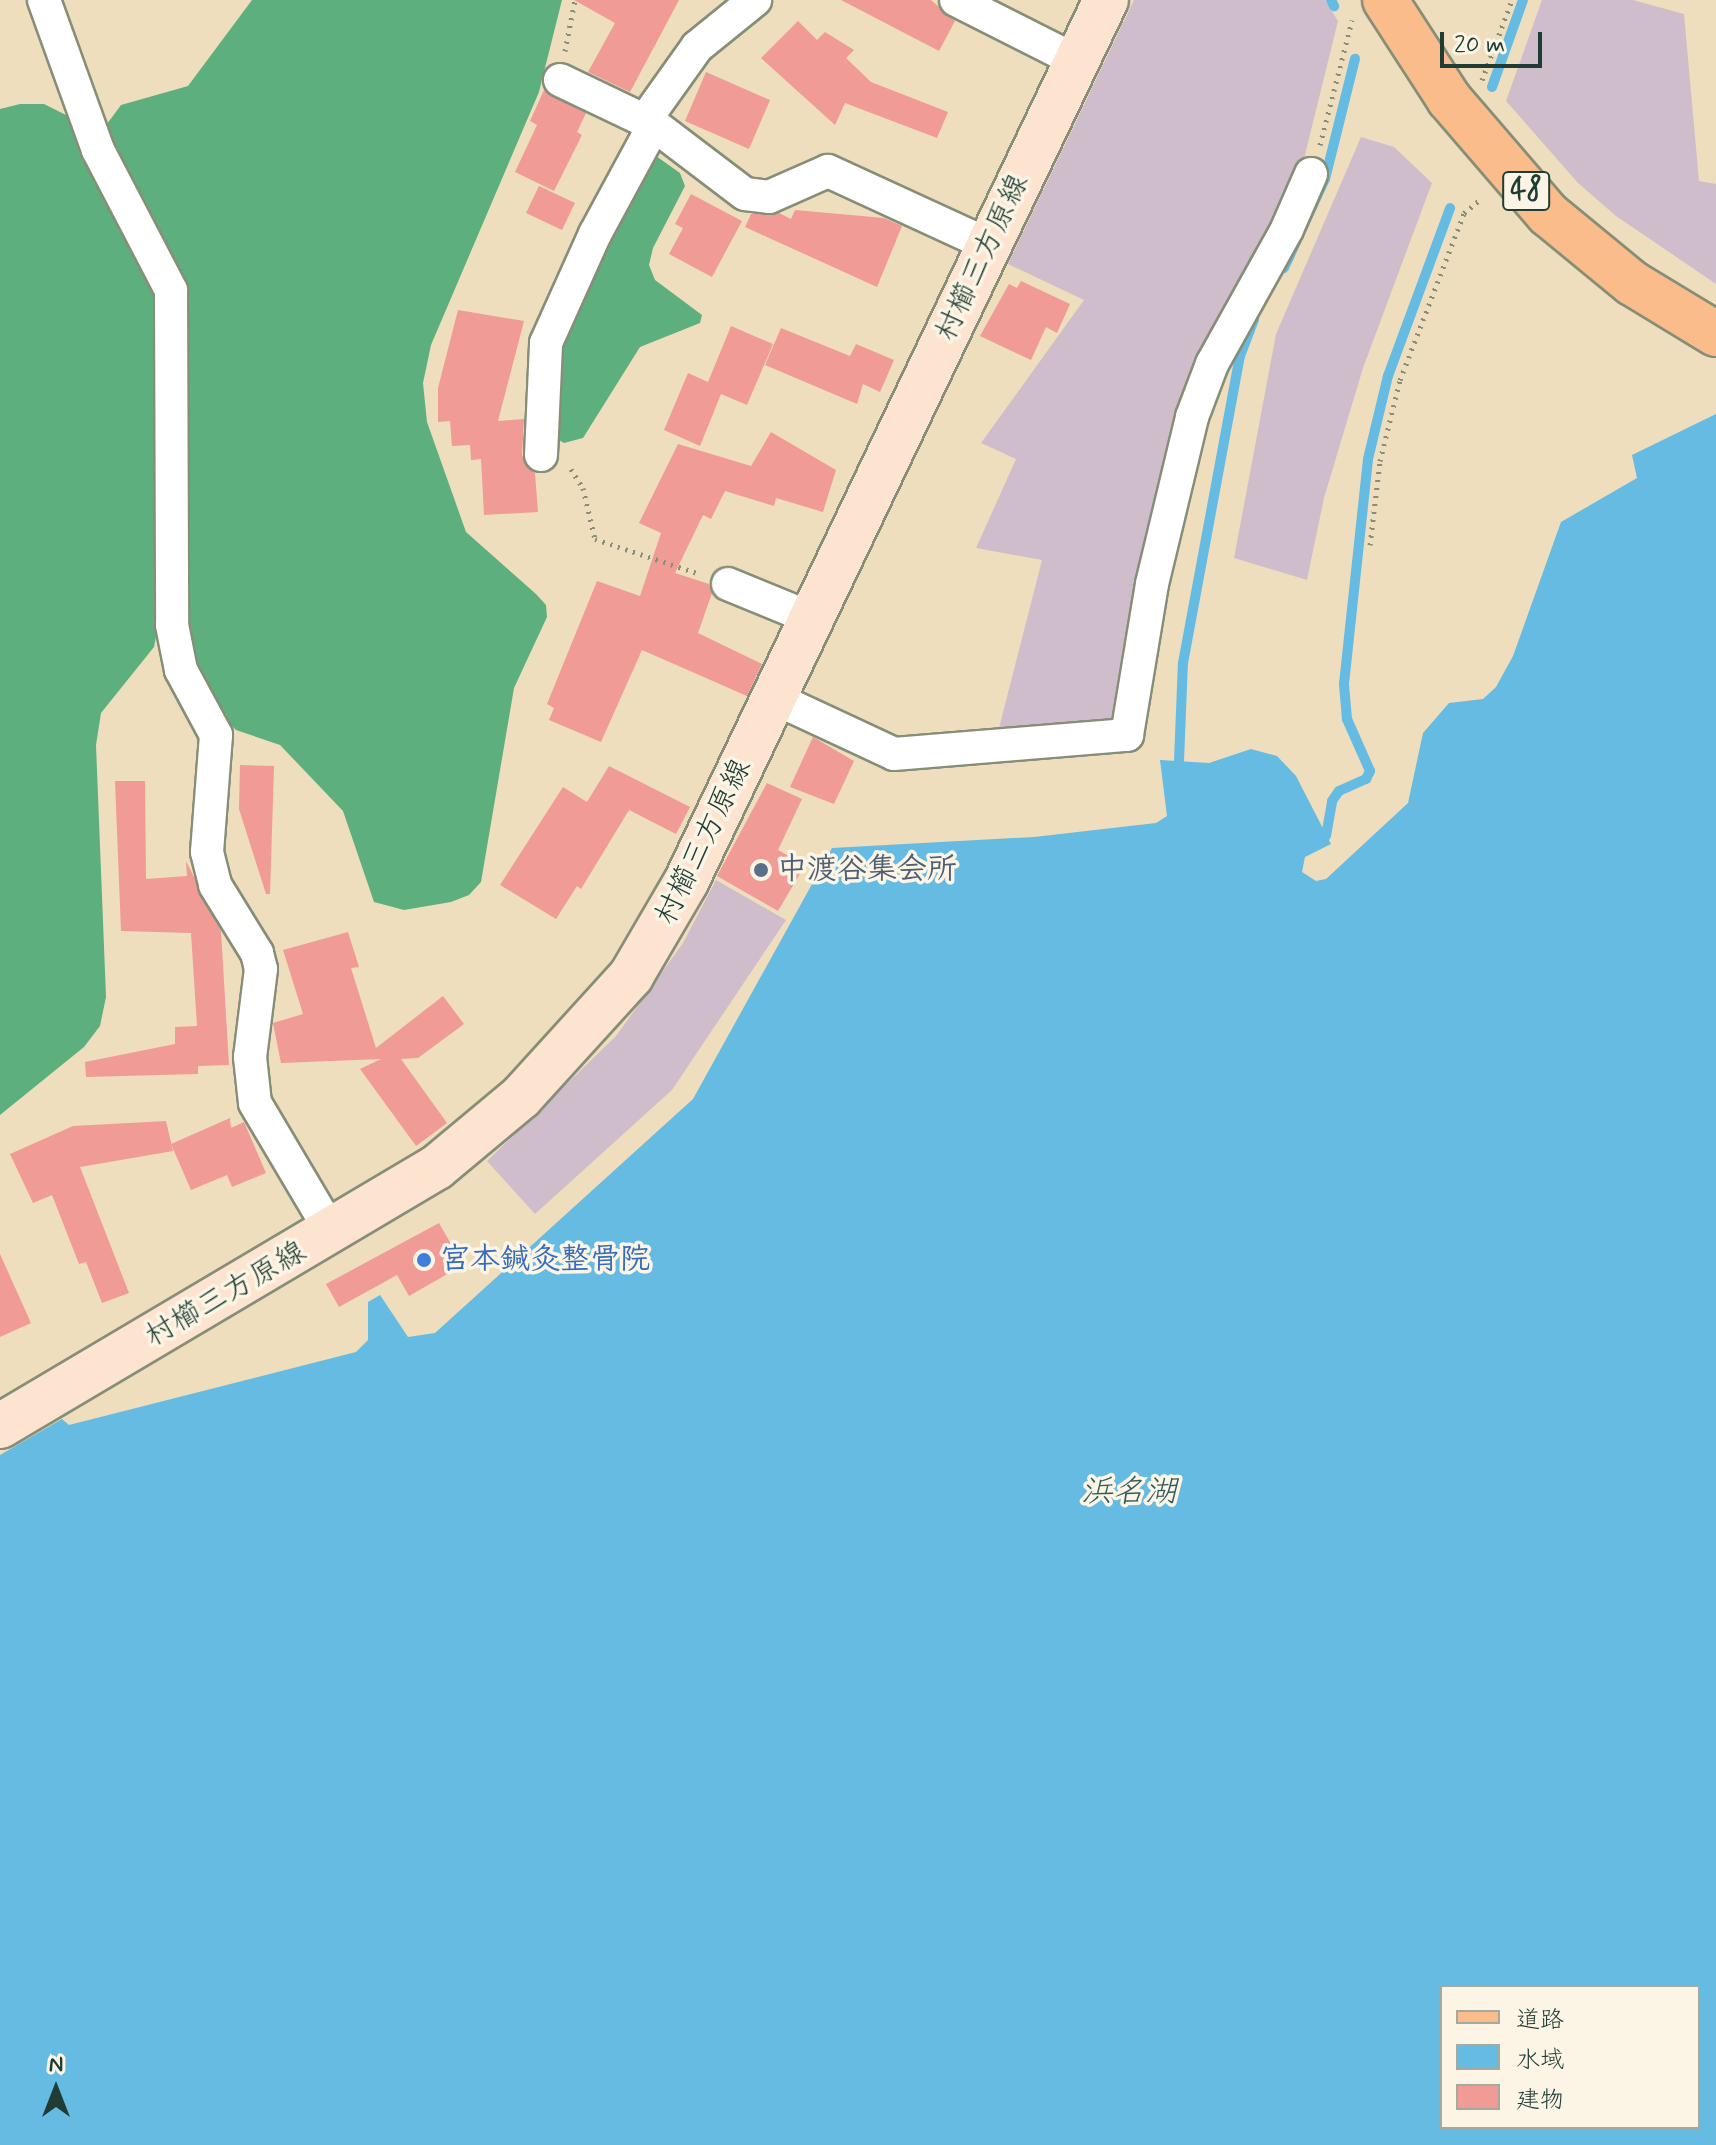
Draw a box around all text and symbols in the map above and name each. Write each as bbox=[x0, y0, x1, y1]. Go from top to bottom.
scale bar bbox=[1444, 16, 1546, 66]
text: 20 m bbox=[1454, 30, 1505, 61]
road number: 48 bbox=[1502, 167, 1550, 215]
street label: 村櫛三方原線 bbox=[929, 169, 1037, 347]
street label: 村櫛三方原線 bbox=[648, 753, 760, 931]
place label: 中渡谷集会所 bbox=[777, 852, 957, 888]
marker: 中渡谷集会所 bbox=[752, 861, 770, 879]
street label: 村櫛三方原線 bbox=[139, 1234, 313, 1356]
place label: 宮本鍼灸整骨院 bbox=[440, 1242, 650, 1278]
marker: 宮本鍼灸整骨院 bbox=[415, 1251, 433, 1269]
water label: 浜名湖 bbox=[1081, 1473, 1177, 1511]
legend bbox=[1440, 1985, 1700, 2129]
text: 道路 bbox=[1516, 2005, 1564, 2036]
text: 水域 bbox=[1516, 2045, 1564, 2076]
north arrow bbox=[16, 2049, 96, 2129]
text: N bbox=[49, 2051, 63, 2079]
text: 建物 bbox=[1516, 2085, 1564, 2116]

